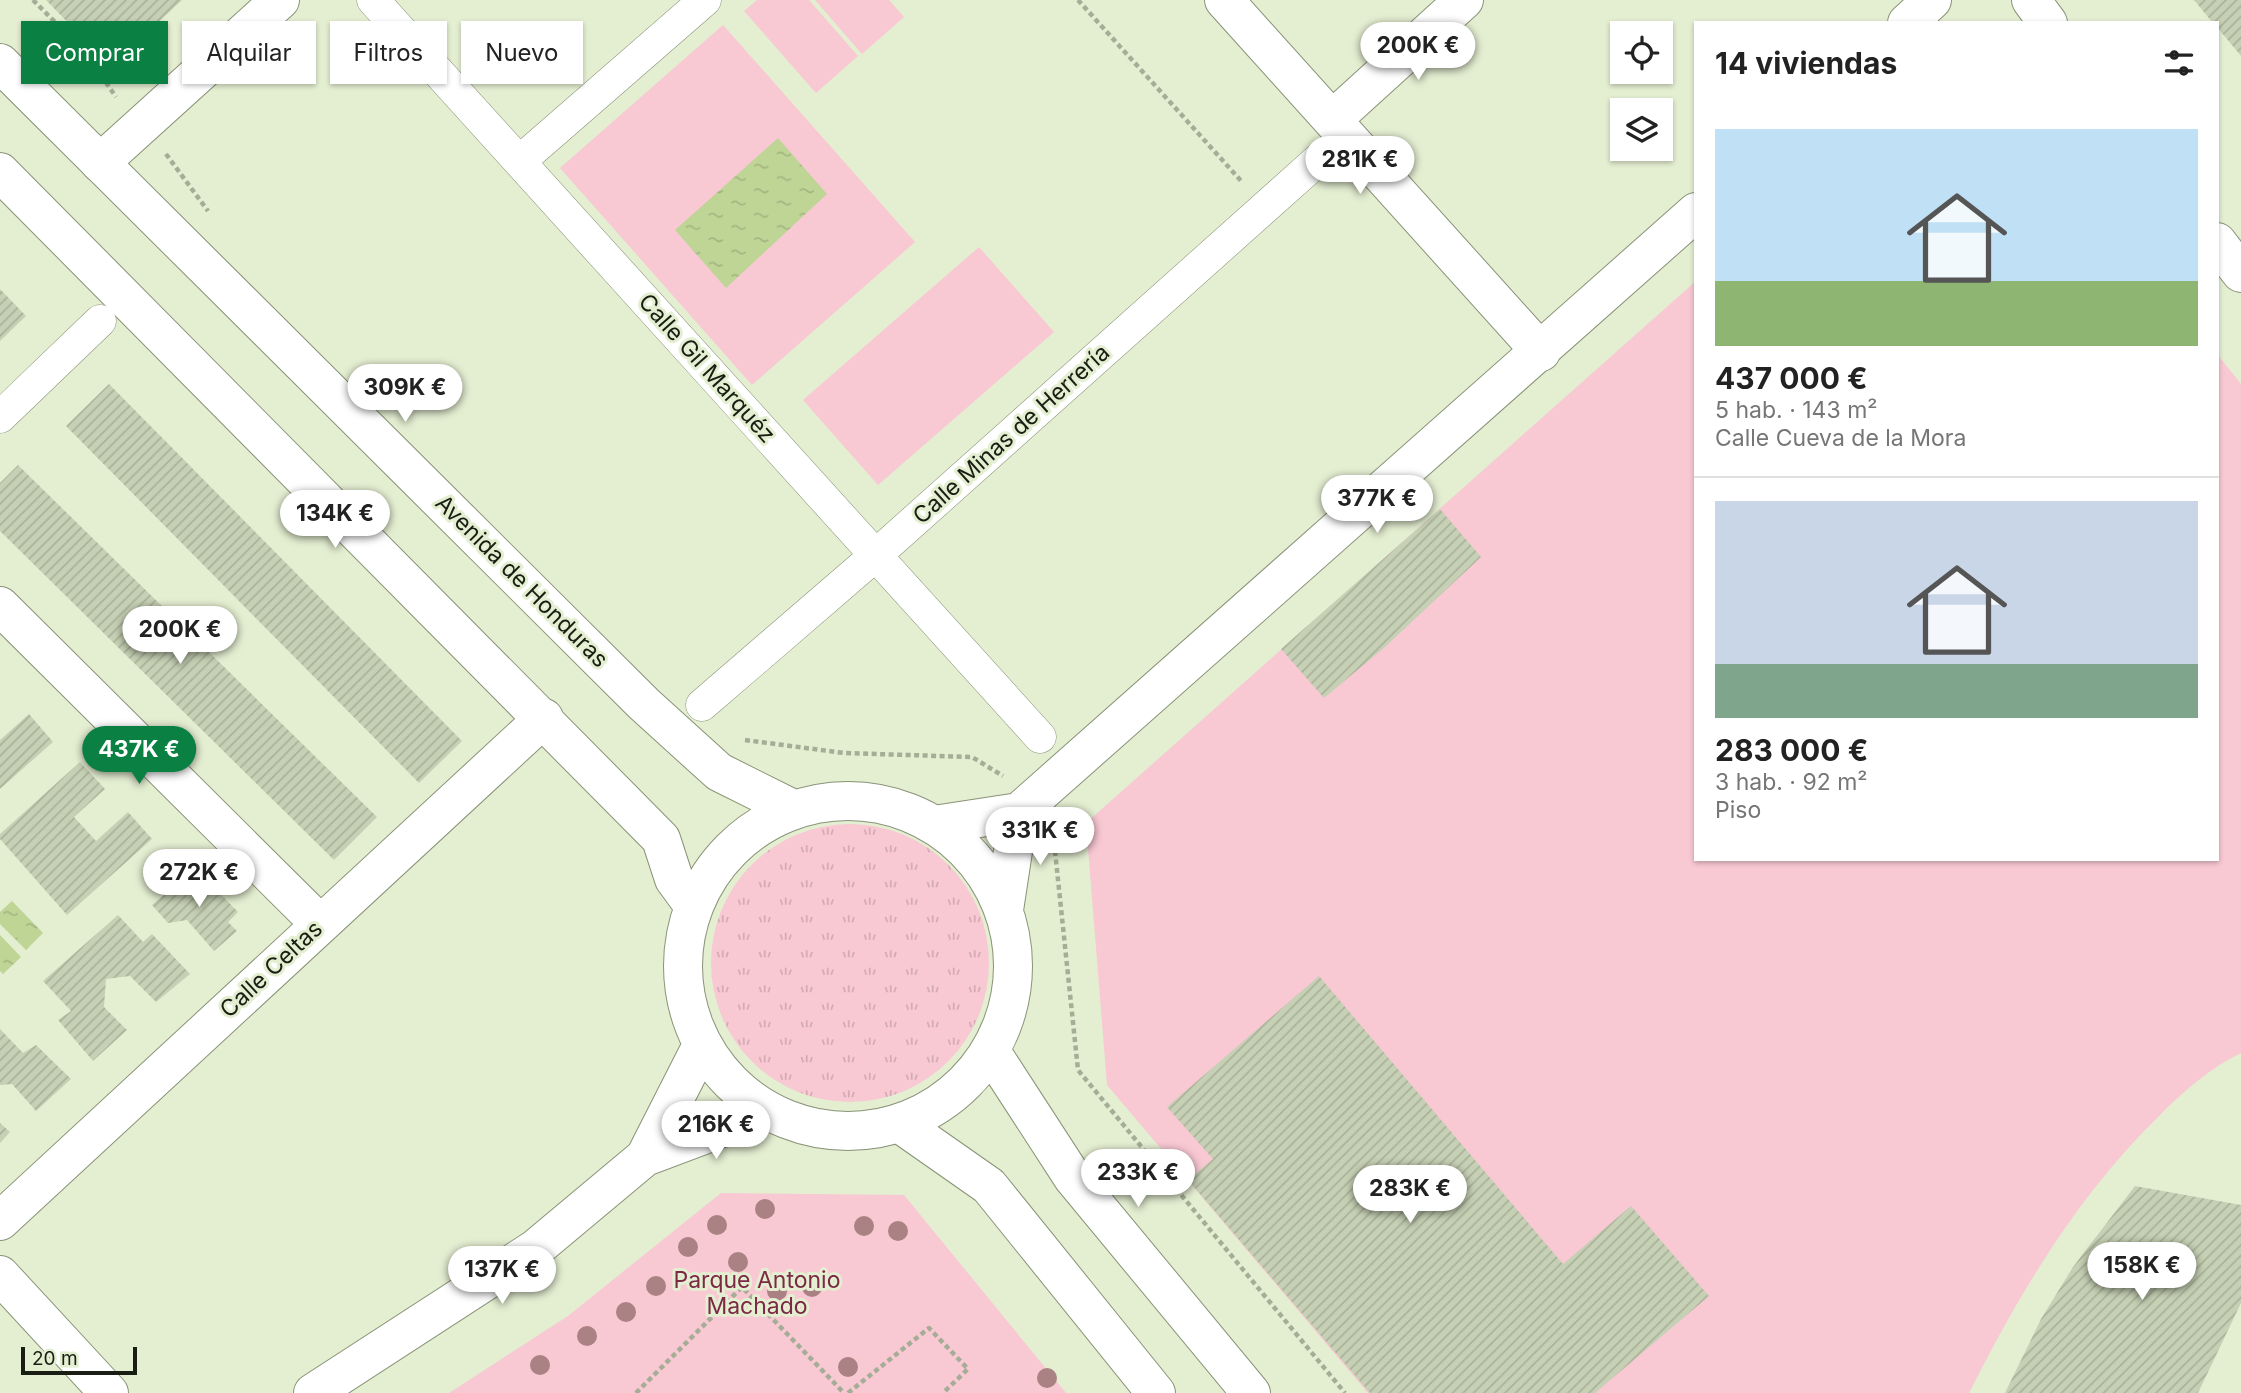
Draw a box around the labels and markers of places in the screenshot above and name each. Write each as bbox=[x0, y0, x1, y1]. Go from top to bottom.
pin: 200K € bbox=[1361, 22, 1475, 82]
pin: 281K € bbox=[1303, 136, 1417, 196]
pin: 309K € bbox=[348, 364, 462, 424]
pin: 377K € bbox=[1320, 476, 1434, 535]
pin: 134K € bbox=[278, 490, 392, 550]
pin: 200K € bbox=[123, 606, 237, 666]
pin: 437K € bbox=[82, 726, 196, 786]
pin: 331K € bbox=[983, 808, 1097, 867]
pin: 272K € bbox=[142, 850, 256, 909]
pin: 216K € bbox=[659, 1102, 773, 1161]
pin: 233K € bbox=[1081, 1150, 1195, 1209]
pin: 283K € bbox=[1353, 1166, 1467, 1225]
pin: 158K € bbox=[2085, 1242, 2199, 1302]
pin: 137K € bbox=[445, 1246, 559, 1306]

